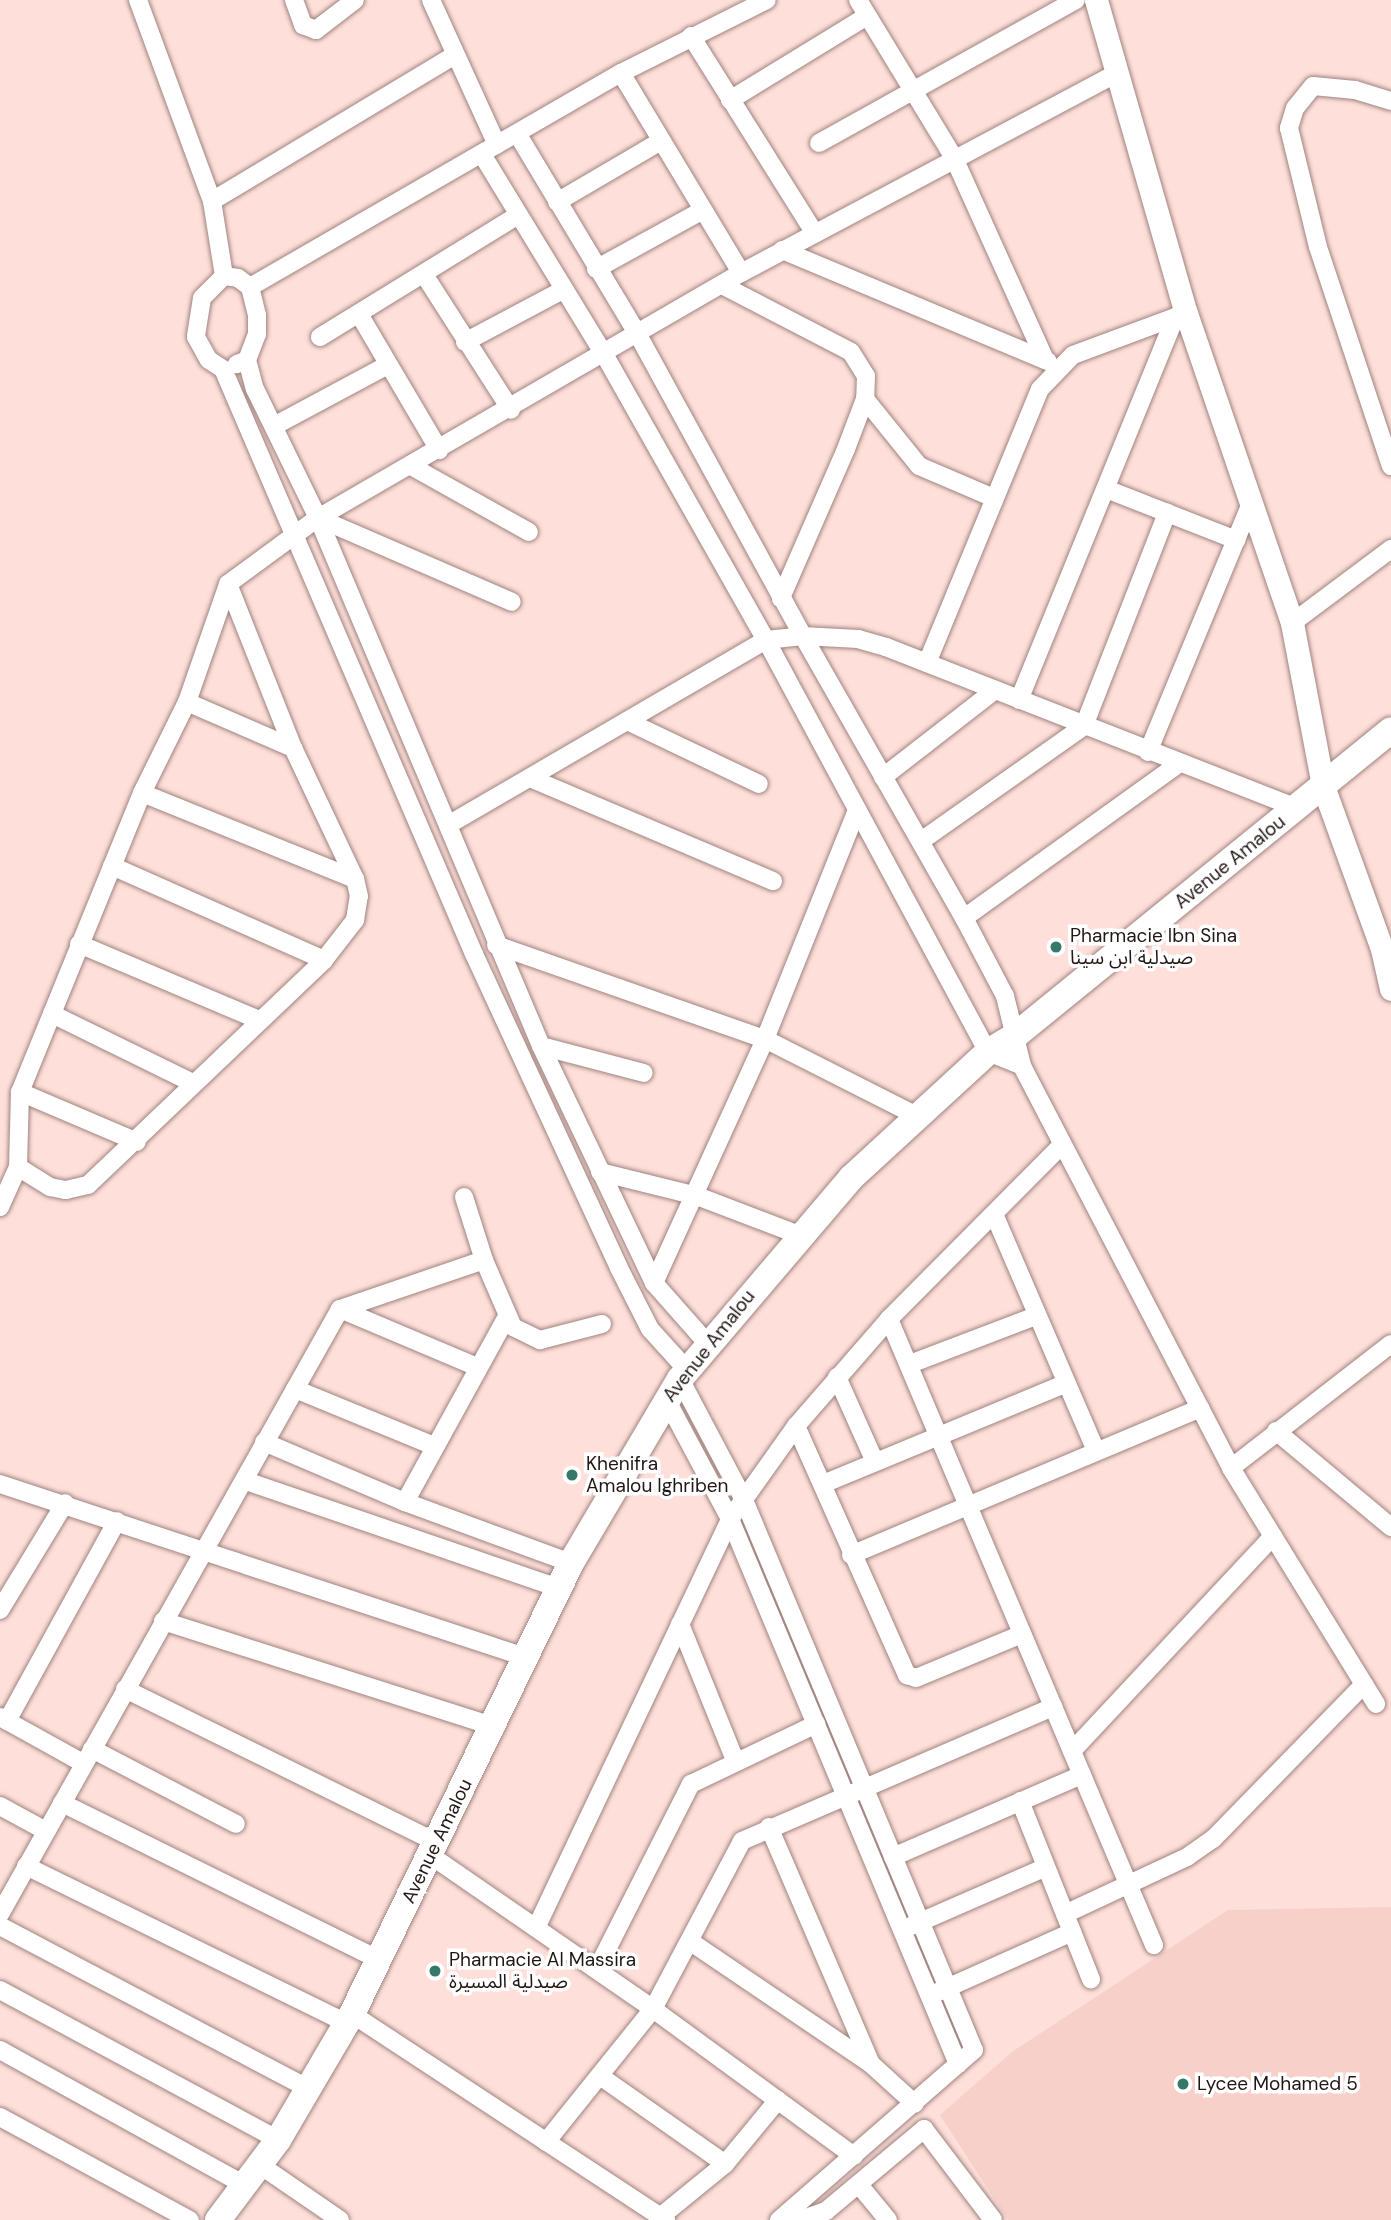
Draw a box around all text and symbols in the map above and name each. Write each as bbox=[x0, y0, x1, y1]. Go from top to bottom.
street label: Avenue Amalou bbox=[1170, 810, 1290, 914]
place label: Pharmacie Ibn Sina صيدلية ابن سينا bbox=[1070, 925, 1237, 969]
marker: Pharmacie Ibn Sina صيدلية ابن سينا bbox=[1048, 939, 1064, 955]
street label: Avenue Amalou bbox=[658, 1285, 760, 1407]
place label: Khenifra Amalou Ighriben bbox=[586, 1453, 728, 1497]
marker: Khenifra Amalou Ighriben bbox=[564, 1467, 580, 1483]
street label: Avenue Amalou bbox=[397, 1775, 477, 1907]
place label: Pharmacie Al Massira صيدلية المسيرة bbox=[449, 1949, 636, 1993]
marker: Pharmacie Al Massira صيدلية المسيرة bbox=[427, 1963, 443, 1979]
place label: Lycee Mohamed 5 bbox=[1197, 2073, 1358, 2095]
marker: Lycee Mohamed 5 bbox=[1175, 2076, 1191, 2092]

